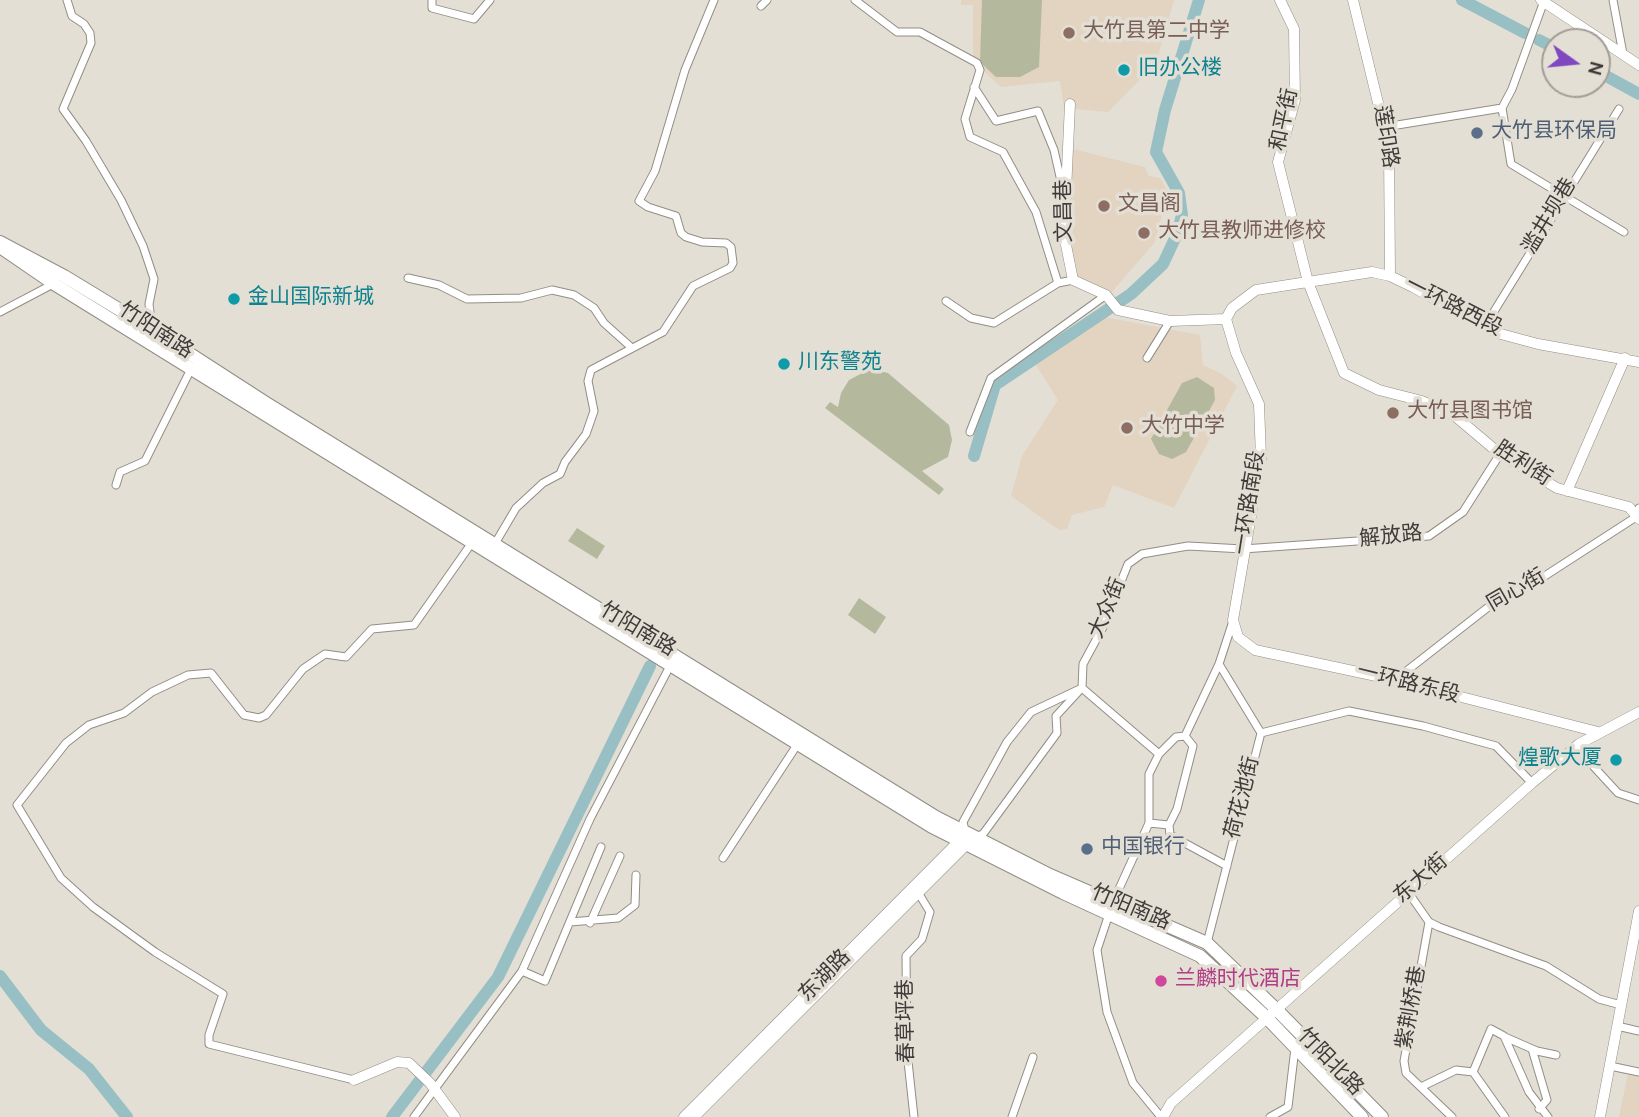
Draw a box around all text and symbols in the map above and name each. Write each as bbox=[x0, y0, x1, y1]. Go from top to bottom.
place label: 大竹县第二中学 bbox=[1083, 20, 1230, 46]
marker: 大竹县第二中学 bbox=[1061, 25, 1077, 41]
north arrow bbox=[1541, 28, 1611, 98]
place label: 旧办公楼 bbox=[1138, 57, 1222, 83]
text: N bbox=[1581, 58, 1608, 78]
marker: 旧办公楼 bbox=[1116, 62, 1132, 78]
street label: 和平街 bbox=[1267, 87, 1305, 153]
street label: 莲印路 bbox=[1367, 104, 1401, 170]
place label: 大竹县环保局 bbox=[1491, 120, 1617, 146]
marker: 大竹县环保局 bbox=[1469, 125, 1485, 141]
street label: 滥井坝巷 bbox=[1519, 175, 1583, 259]
street label: 文昌巷 bbox=[1053, 179, 1079, 243]
place label: 文昌阁 bbox=[1118, 193, 1181, 219]
marker: 文昌阁 bbox=[1096, 198, 1112, 214]
place label: 大竹县教师进修校 bbox=[1158, 220, 1326, 246]
marker: 大竹县教师进修校 bbox=[1136, 225, 1152, 241]
street label: 一环路西段 bbox=[1401, 273, 1505, 343]
place label: 金山国际新城 bbox=[248, 286, 374, 312]
marker: 金山国际新城 bbox=[226, 291, 242, 307]
street label: 竹阳南路 bbox=[113, 299, 197, 365]
place label: 川东警苑 bbox=[798, 351, 882, 377]
marker: 川东警苑 bbox=[776, 356, 792, 372]
place label: 大竹县图书馆 bbox=[1407, 400, 1533, 426]
marker: 大竹县图书馆 bbox=[1385, 405, 1401, 421]
place label: 大竹中学 bbox=[1141, 415, 1225, 441]
marker: 大竹中学 bbox=[1119, 420, 1135, 436]
street label: 胜利街 bbox=[1489, 437, 1555, 493]
street label: 一环路南段 bbox=[1230, 449, 1272, 557]
street label: 解放路 bbox=[1358, 522, 1424, 554]
street label: 同心街 bbox=[1483, 565, 1551, 619]
street label: 大众街 bbox=[1085, 575, 1133, 643]
street label: 竹阳南路 bbox=[595, 599, 679, 663]
street label: 一环路东段 bbox=[1354, 660, 1462, 710]
place label: 煌歌大厦 bbox=[1518, 747, 1602, 773]
marker: 煌歌大厦 bbox=[1608, 752, 1624, 768]
street label: 荷花池街 bbox=[1222, 754, 1266, 842]
place label: 中国银行 bbox=[1101, 836, 1185, 862]
marker: 中国银行 bbox=[1079, 841, 1095, 857]
street label: 东大街 bbox=[1390, 850, 1454, 910]
street label: 竹阳南路 bbox=[1086, 881, 1174, 937]
street label: 东湖路 bbox=[795, 946, 857, 1008]
street label: 紫荆桥巷 bbox=[1393, 964, 1433, 1052]
place label: 兰麟时代酒店 bbox=[1175, 968, 1301, 994]
marker: 兰麟时代酒店 bbox=[1153, 973, 1169, 989]
street label: 春草坪巷 bbox=[895, 979, 921, 1063]
street label: 竹阳北路 bbox=[1291, 1024, 1367, 1102]

